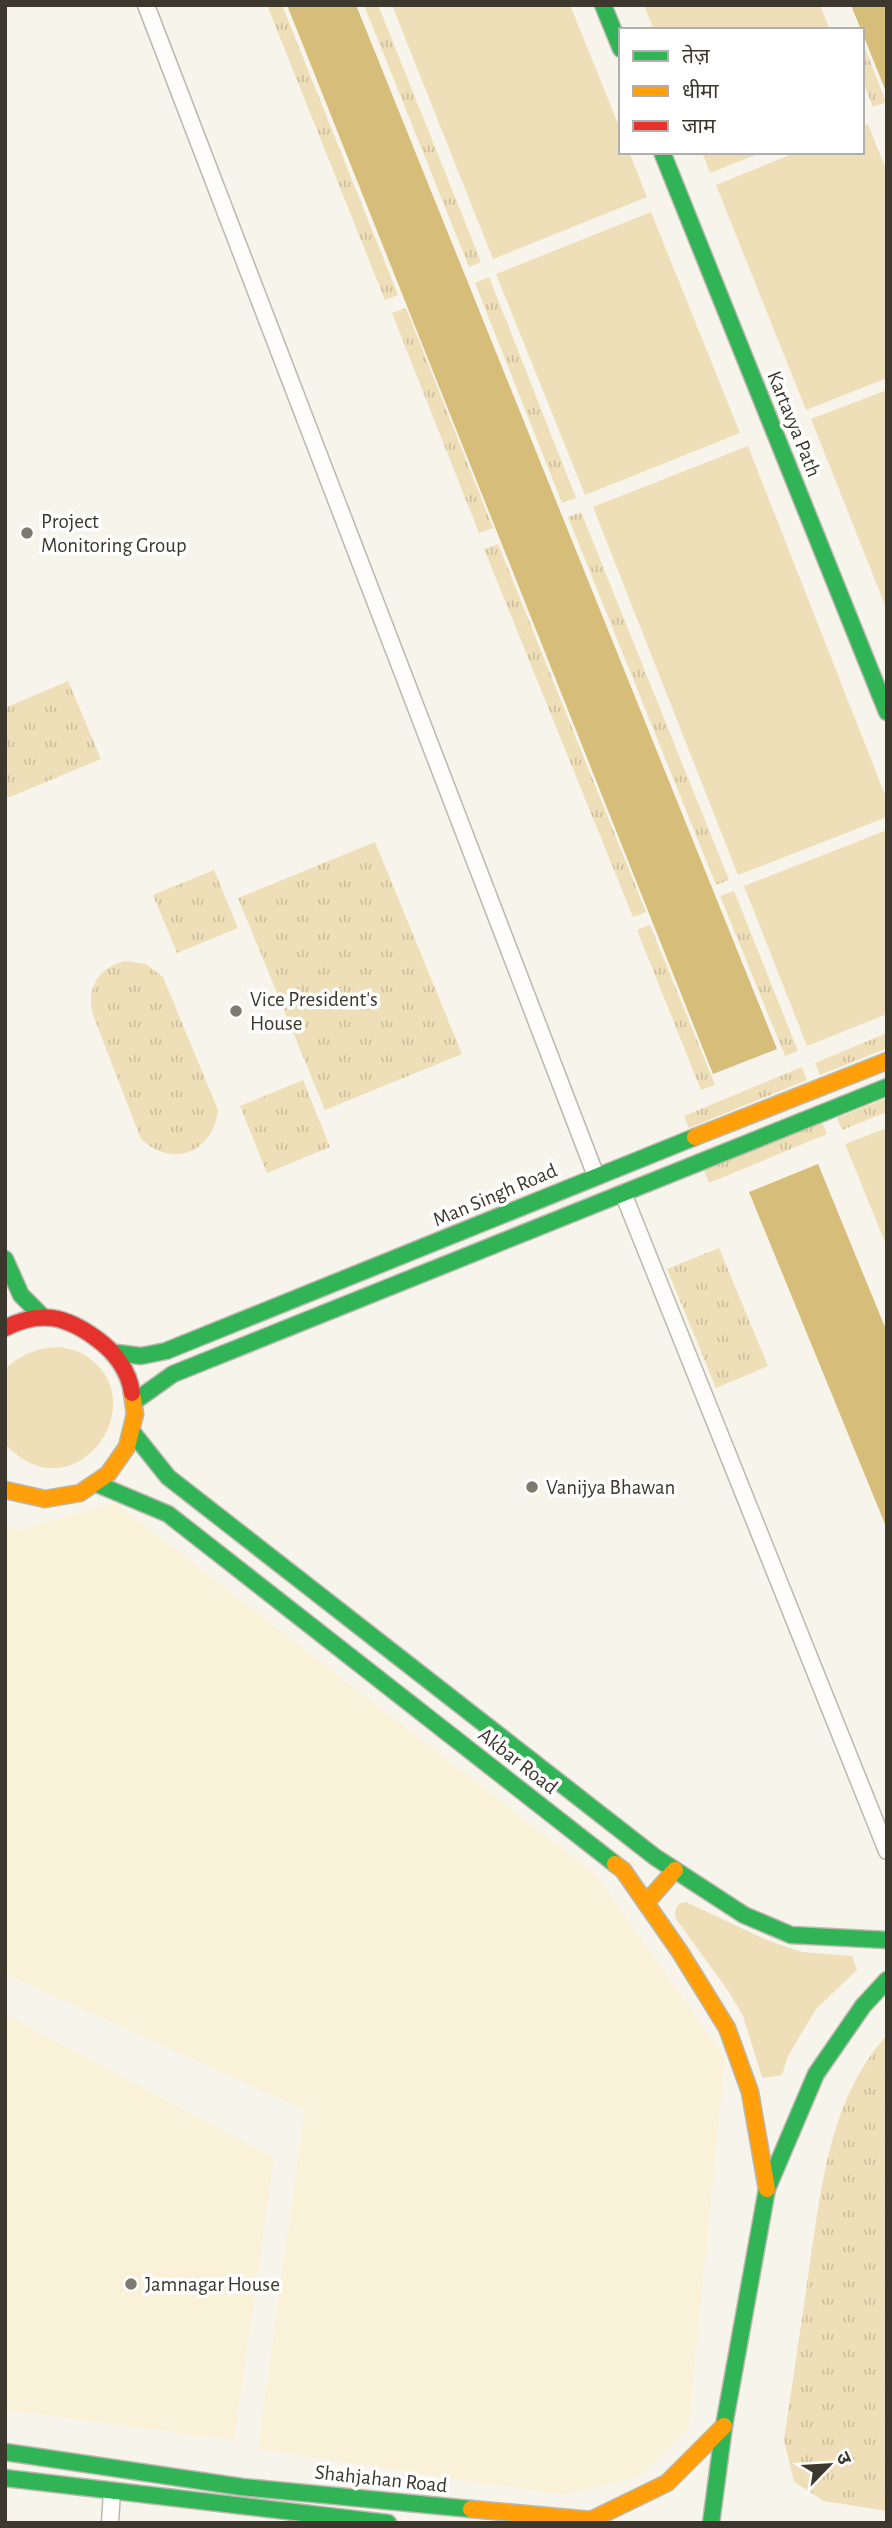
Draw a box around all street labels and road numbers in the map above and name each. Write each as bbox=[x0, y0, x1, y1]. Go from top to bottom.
street label: Kartavya Path bbox=[763, 368, 825, 480]
street label: Man Singh Road bbox=[430, 1159, 560, 1231]
street label: Akbar Road bbox=[474, 1724, 562, 1798]
street label: Shahjahan Road bbox=[314, 2462, 448, 2496]

